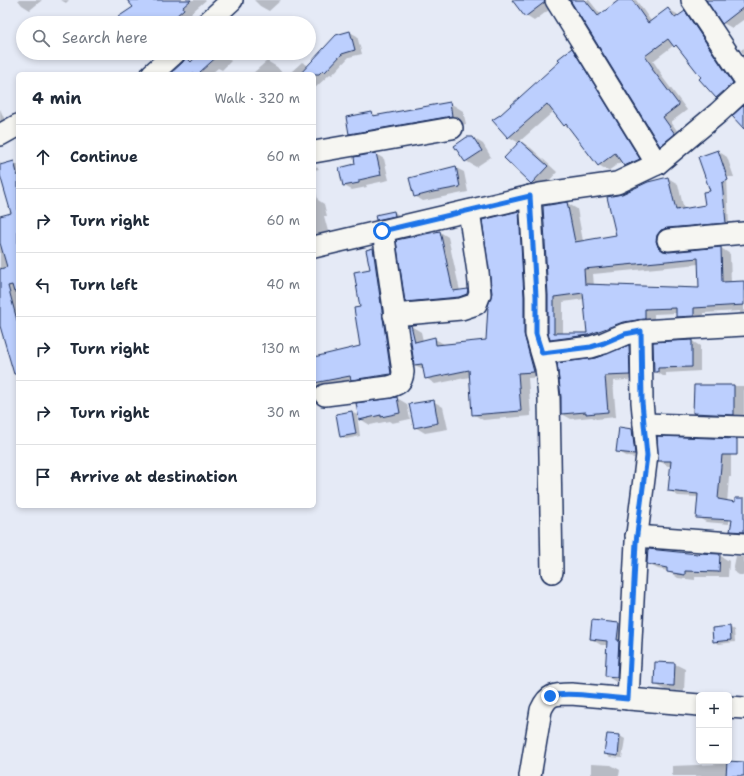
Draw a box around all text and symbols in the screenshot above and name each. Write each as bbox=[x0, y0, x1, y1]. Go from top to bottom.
search box bbox=[16, 16, 316, 60]
icon: search bbox=[30, 27, 52, 49]
text: Search here bbox=[62, 28, 148, 48]
text: 4 min bbox=[32, 87, 82, 109]
text: Walk · 320 m bbox=[214, 90, 300, 107]
icon: ahead bbox=[32, 146, 54, 168]
text: Continue bbox=[70, 147, 138, 167]
text: 60 m bbox=[267, 148, 300, 165]
icon: right bbox=[32, 210, 54, 232]
text: Turn right bbox=[70, 211, 150, 231]
text: 60 m bbox=[267, 212, 300, 229]
route start bbox=[373, 222, 391, 240]
icon: left bbox=[32, 274, 54, 296]
text: Turn left bbox=[70, 275, 138, 295]
text: 40 m bbox=[266, 276, 300, 293]
icon: right bbox=[32, 338, 54, 360]
text: Turn right bbox=[70, 339, 150, 359]
text: 130 m bbox=[262, 340, 300, 357]
icon: right bbox=[32, 402, 54, 424]
text: Turn right bbox=[70, 403, 150, 423]
text: 30 m bbox=[266, 404, 300, 421]
icon: arrive bbox=[32, 466, 54, 488]
text: Arrive at destination bbox=[70, 467, 238, 487]
route end bbox=[541, 687, 559, 705]
map controls bbox=[696, 692, 732, 764]
button: + bbox=[696, 692, 732, 728]
button: − bbox=[696, 728, 732, 764]

